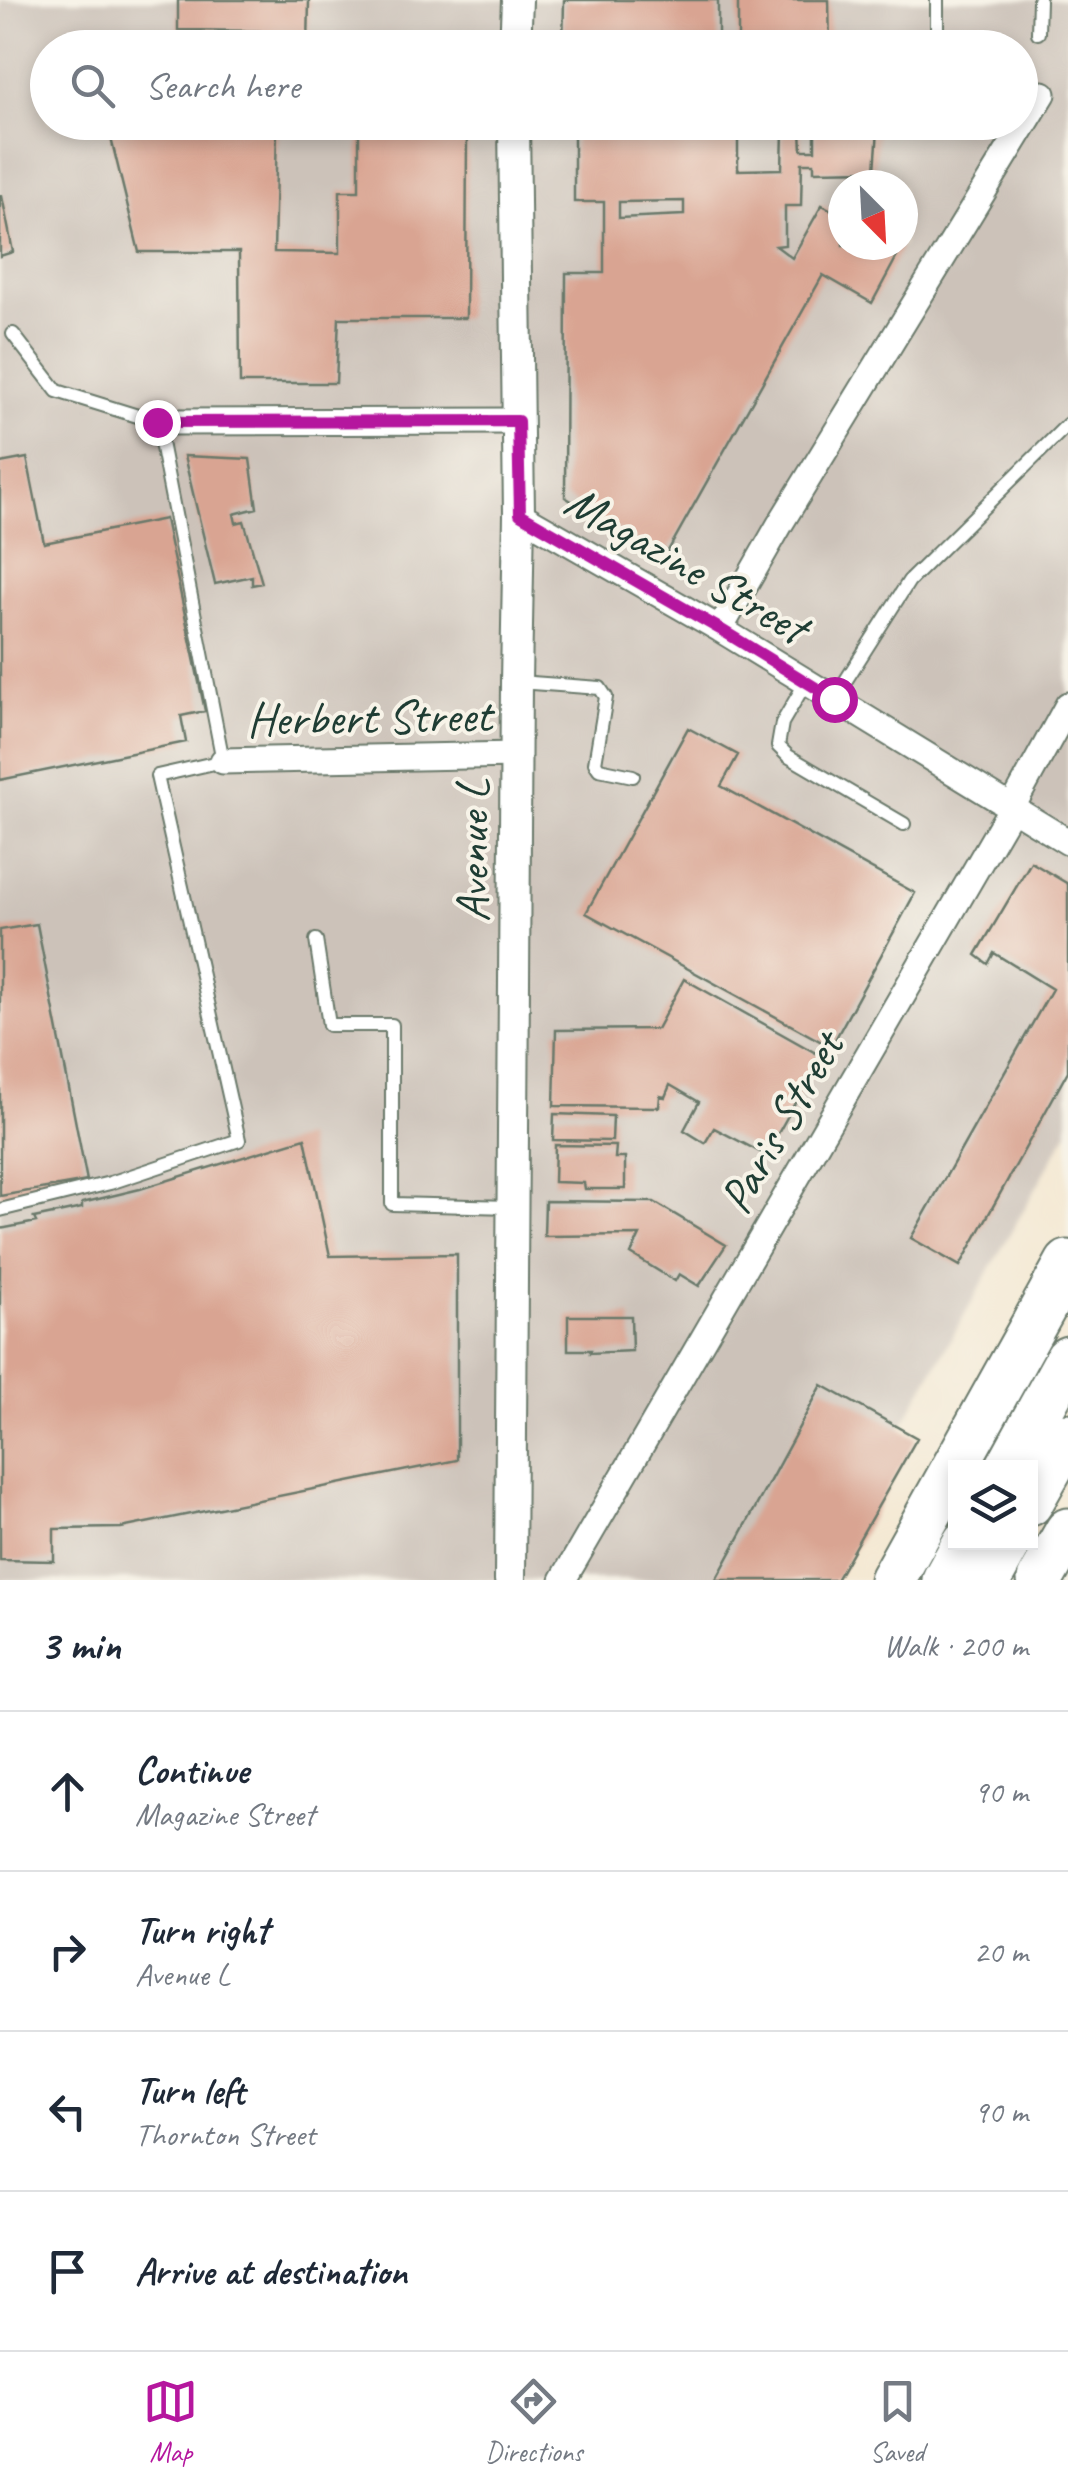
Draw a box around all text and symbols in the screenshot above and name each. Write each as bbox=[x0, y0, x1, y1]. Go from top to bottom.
search box bbox=[30, 30, 1038, 140]
icon: search bbox=[65, 58, 120, 113]
text: Search here bbox=[145, 62, 300, 109]
north arrow bbox=[828, 170, 918, 260]
route end bbox=[135, 400, 181, 446]
street label: Magazine Street bbox=[555, 471, 823, 660]
route start bbox=[812, 677, 858, 723]
street label: Herbert Street bbox=[246, 685, 496, 749]
street label: Avenue L bbox=[442, 778, 502, 922]
street label: Paris Street bbox=[705, 1018, 859, 1224]
map controls bbox=[948, 1460, 1038, 1550]
button: layers bbox=[948, 1460, 1038, 1550]
text: 3 min bbox=[40, 1619, 120, 1672]
text: Walk · 200 m bbox=[884, 1625, 1028, 1666]
text: Continue bbox=[135, 1747, 249, 1794]
icon: ahead bbox=[40, 1764, 95, 1819]
text: 90 m bbox=[974, 1771, 1028, 1812]
text: Magazine Street bbox=[135, 1794, 315, 1835]
text: Turn right bbox=[135, 1907, 269, 1954]
icon: right bbox=[40, 1924, 95, 1979]
text: 20 m bbox=[974, 1931, 1028, 1972]
text: Avenue L bbox=[135, 1954, 230, 1995]
text: Turn left bbox=[135, 2067, 245, 2114]
icon: left bbox=[40, 2084, 95, 2139]
text: 90 m bbox=[974, 2091, 1028, 2132]
text: Thornton Street bbox=[135, 2114, 315, 2155]
icon: arrive bbox=[40, 2244, 95, 2299]
text: Arrive at destination bbox=[135, 2248, 407, 2295]
tab: Map bbox=[143, 2374, 198, 2469]
tab: Directions bbox=[485, 2374, 583, 2469]
tab: Saved bbox=[870, 2374, 925, 2469]

